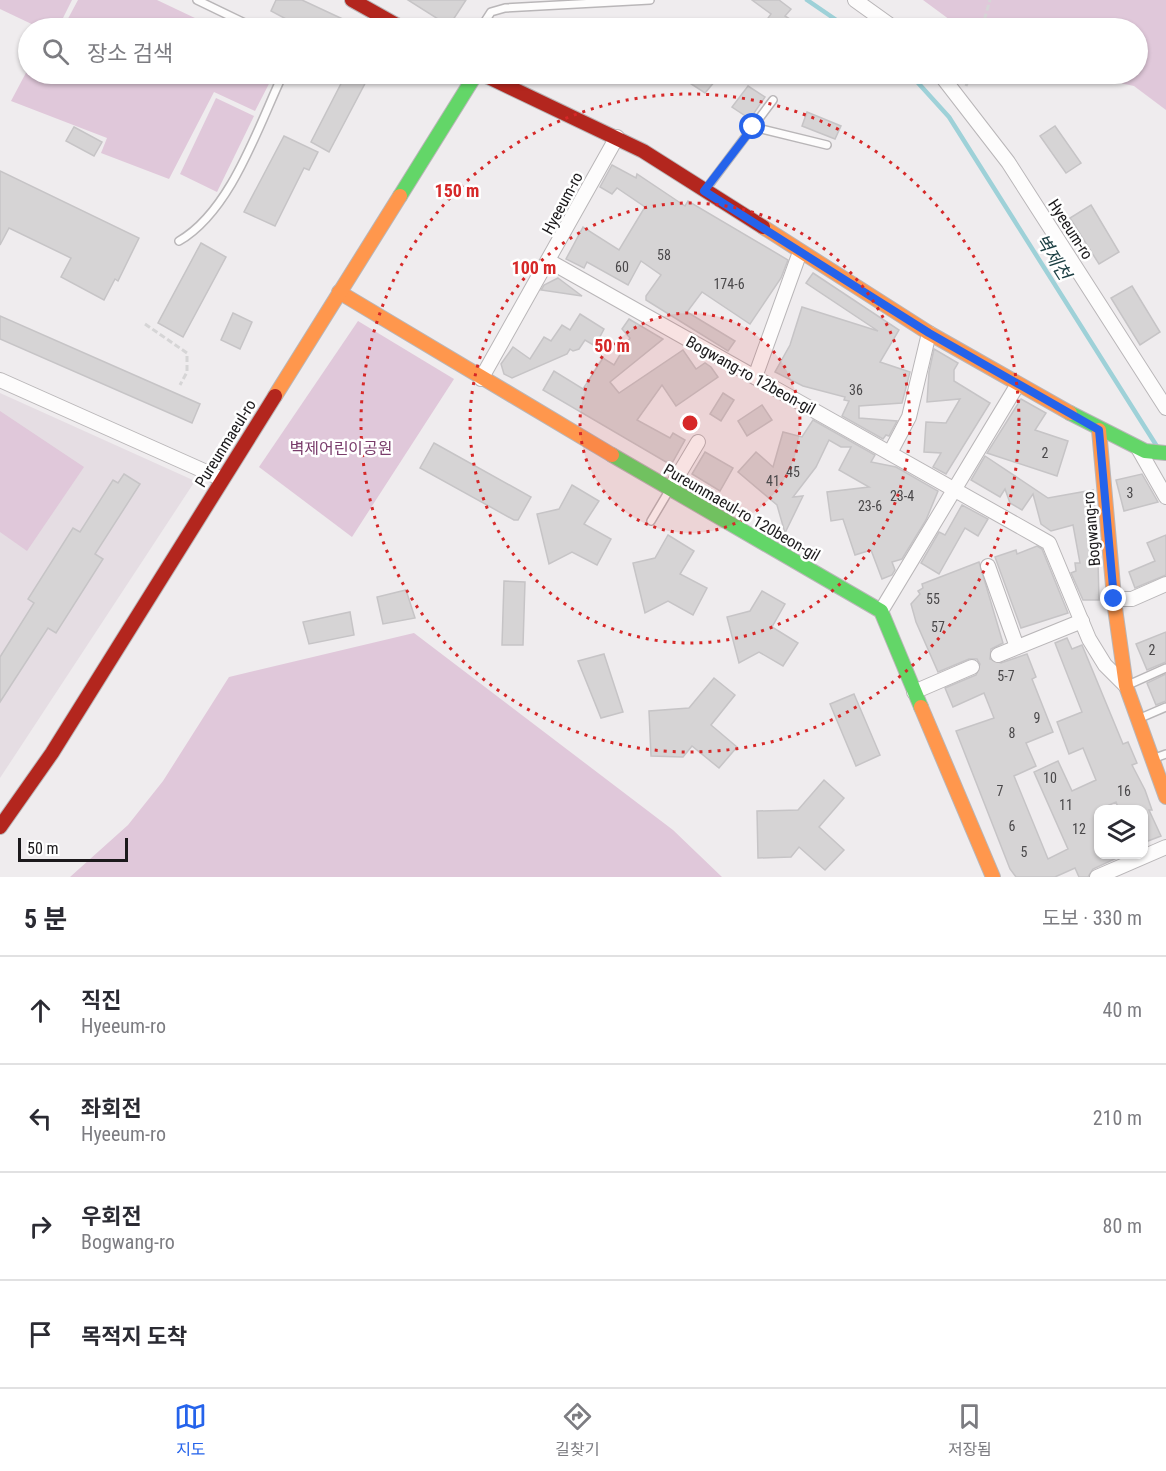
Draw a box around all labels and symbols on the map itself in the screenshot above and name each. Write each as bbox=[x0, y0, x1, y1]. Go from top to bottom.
route start bbox=[739, 113, 765, 139]
street label: Hyeeum-ro bbox=[538, 169, 587, 238]
text: 150 m bbox=[435, 180, 479, 201]
street label: Hyeeum-ro bbox=[1044, 196, 1097, 263]
water label: 벽제천 bbox=[1031, 230, 1077, 285]
house number: 58 bbox=[657, 247, 671, 263]
text: 100 m bbox=[512, 257, 556, 278]
house number: 60 bbox=[615, 259, 629, 275]
house number: 174-6 bbox=[713, 276, 745, 292]
street label: Bogwang-ro 12beon-gil bbox=[683, 332, 819, 419]
text: 50 m bbox=[594, 335, 630, 356]
house number: 36 bbox=[849, 382, 863, 398]
street label: Pureunmaeul-ro bbox=[191, 396, 260, 491]
centre of rings bbox=[680, 413, 700, 433]
park label: 벽제어린이공원 bbox=[289, 439, 393, 458]
house number: 2 bbox=[1042, 445, 1049, 461]
street label: Pureunmaeul-ro 120beon-gil bbox=[660, 460, 823, 565]
house number: 45 bbox=[786, 464, 800, 480]
house number: 41 bbox=[766, 473, 780, 489]
house number: 3 bbox=[1127, 485, 1133, 501]
house number: 23-4 bbox=[890, 488, 914, 504]
street label: Bogwang-ro bbox=[1079, 491, 1104, 567]
house number: 23-6 bbox=[858, 498, 882, 514]
route end bbox=[1100, 585, 1126, 611]
house number: 55 bbox=[926, 591, 940, 607]
house number: 57 bbox=[931, 619, 945, 635]
house number: 2 bbox=[1149, 642, 1156, 658]
house number: 5-7 bbox=[997, 668, 1015, 684]
house number: 9 bbox=[1034, 710, 1040, 726]
house number: 8 bbox=[1009, 725, 1016, 741]
house number: 10 bbox=[1043, 770, 1057, 786]
house number: 7 bbox=[997, 783, 1004, 799]
house number: 16 bbox=[1117, 783, 1131, 799]
house number: 11 bbox=[1059, 797, 1073, 813]
house number: 6 bbox=[1009, 818, 1016, 834]
house number: 12 bbox=[1072, 821, 1086, 837]
scale bar bbox=[18, 835, 128, 862]
house number: 5 bbox=[1021, 844, 1028, 860]

